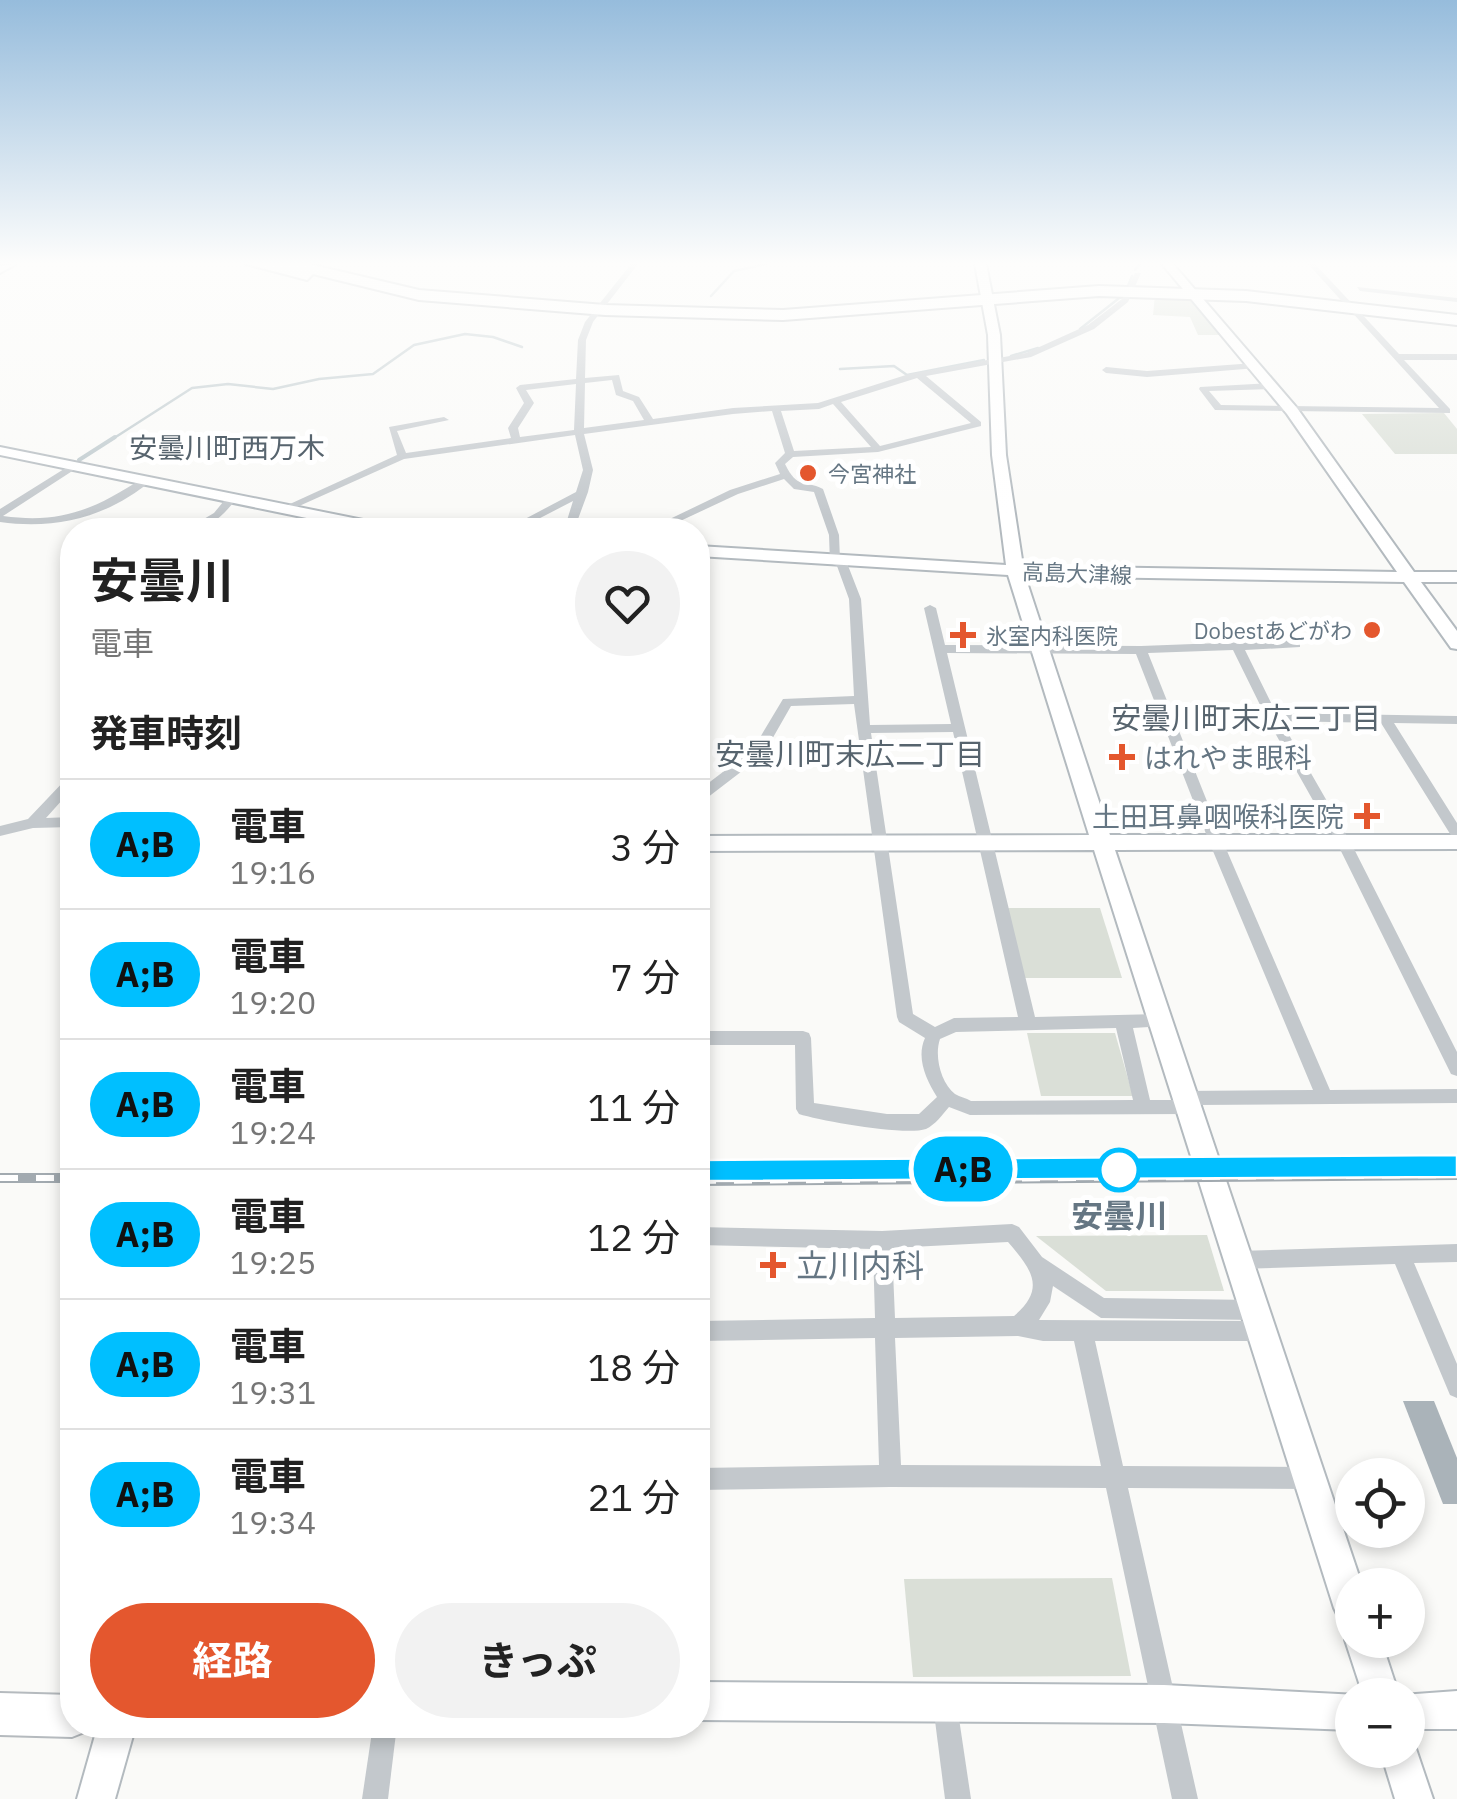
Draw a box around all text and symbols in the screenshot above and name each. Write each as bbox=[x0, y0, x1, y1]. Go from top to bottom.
district label: 安曇川町西万木 bbox=[129, 429, 325, 466]
place label: 今宮神社 bbox=[828, 459, 916, 488]
marker: 今宮神社 bbox=[797, 462, 819, 484]
text: 安曇川 bbox=[90, 549, 234, 611]
button: heart bbox=[575, 551, 680, 656]
street label: 高島大津線 bbox=[1022, 557, 1132, 589]
place label: Dobestあどがわ bbox=[1194, 616, 1352, 645]
marker: Dobestあどがわ bbox=[1361, 619, 1383, 641]
place label: 氷室内科医院 bbox=[986, 621, 1118, 650]
text: 電車 bbox=[90, 622, 154, 664]
marker: 氷室内科医院 bbox=[950, 622, 976, 648]
district label: 安曇川町末広三丁目 bbox=[1111, 698, 1381, 737]
text: 発車時刻 bbox=[90, 708, 242, 757]
district label: 安曇川町末広二丁目 bbox=[715, 734, 985, 773]
place label: はれやま眼科 bbox=[1144, 739, 1312, 776]
marker: はれやま眼科 bbox=[1109, 744, 1135, 770]
place label: 土田耳鼻咽喉科医院 bbox=[1092, 798, 1344, 835]
text: 電車 bbox=[230, 801, 306, 850]
marker: 土田耳鼻咽喉科医院 bbox=[1354, 803, 1380, 829]
text: A;B bbox=[116, 821, 174, 867]
text: 3 分 bbox=[610, 822, 680, 871]
text: 19:16 bbox=[230, 851, 316, 893]
text: 電車 bbox=[230, 931, 306, 980]
text: A;B bbox=[116, 951, 174, 997]
text: 7 分 bbox=[610, 952, 680, 1001]
text: 19:20 bbox=[230, 981, 316, 1023]
text: 電車 bbox=[230, 1061, 306, 1110]
text: A;B bbox=[116, 1081, 174, 1127]
text: 11 分 bbox=[587, 1082, 680, 1131]
text: 19:24 bbox=[230, 1111, 316, 1153]
line badge: A;B bbox=[906, 1136, 1020, 1202]
text: A;B bbox=[934, 1146, 992, 1192]
marker: 安曇川 bbox=[1098, 1149, 1140, 1191]
text: 電車 bbox=[230, 1191, 306, 1240]
place label: 安曇川 bbox=[1071, 1194, 1167, 1236]
text: A;B bbox=[116, 1211, 174, 1257]
text: 12 分 bbox=[587, 1212, 680, 1261]
text: 19:25 bbox=[230, 1241, 316, 1283]
place label: 立川内科 bbox=[796, 1244, 924, 1286]
marker: 立川内科 bbox=[760, 1252, 786, 1278]
text: 電車 bbox=[230, 1321, 306, 1370]
text: A;B bbox=[116, 1341, 174, 1387]
text: 18 分 bbox=[587, 1342, 680, 1391]
text: 19:31 bbox=[230, 1371, 316, 1413]
text: 電車 bbox=[230, 1451, 306, 1500]
map controls bbox=[1335, 1458, 1425, 1768]
button: locate bbox=[1335, 1458, 1425, 1548]
text: A;B bbox=[116, 1471, 174, 1517]
text: 21 分 bbox=[587, 1472, 680, 1521]
text: 19:34 bbox=[230, 1501, 316, 1543]
button: + bbox=[1335, 1568, 1425, 1658]
button: 経路 bbox=[90, 1603, 375, 1718]
button: きっぷ bbox=[395, 1603, 680, 1718]
button: − bbox=[1335, 1678, 1425, 1768]

